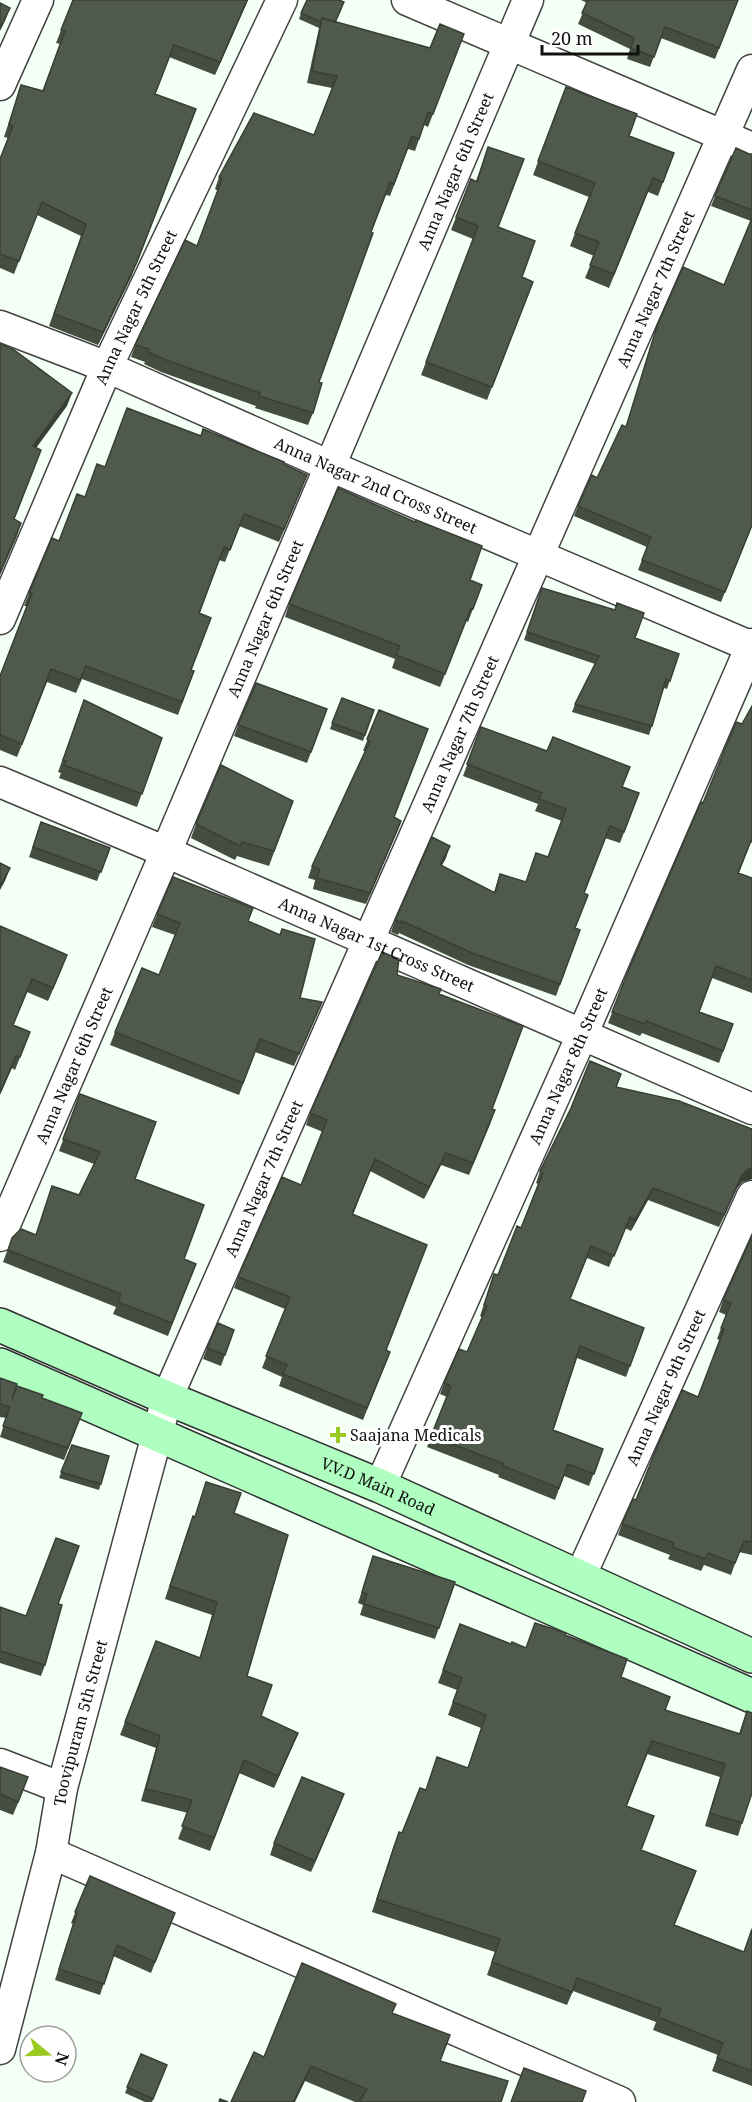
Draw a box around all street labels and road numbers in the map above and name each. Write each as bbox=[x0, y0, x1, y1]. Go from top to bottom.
street label: Anna Nagar 6th Street bbox=[412, 89, 499, 253]
street label: Anna Nagar 7th Street bbox=[611, 207, 700, 371]
street label: Anna Nagar 5th Street bbox=[90, 226, 182, 388]
street label: Anna Nagar 2nd Cross Street bbox=[271, 432, 481, 539]
street label: Anna Nagar 6th Street bbox=[222, 536, 309, 701]
street label: Anna Nagar 7th Street bbox=[415, 652, 504, 816]
street label: Anna Nagar 1st Cross Street bbox=[275, 892, 478, 997]
street label: Anna Nagar 6th Street bbox=[30, 983, 118, 1147]
street label: Anna Nagar 8th Street bbox=[523, 984, 612, 1148]
street label: Anna Nagar 7th Street bbox=[219, 1096, 308, 1261]
street label: Anna Nagar 9th Street bbox=[621, 1305, 711, 1469]
street label: V.V.D Main Road bbox=[318, 1452, 439, 1521]
street label: Toovipuram 5th Street bbox=[48, 1637, 113, 1808]

